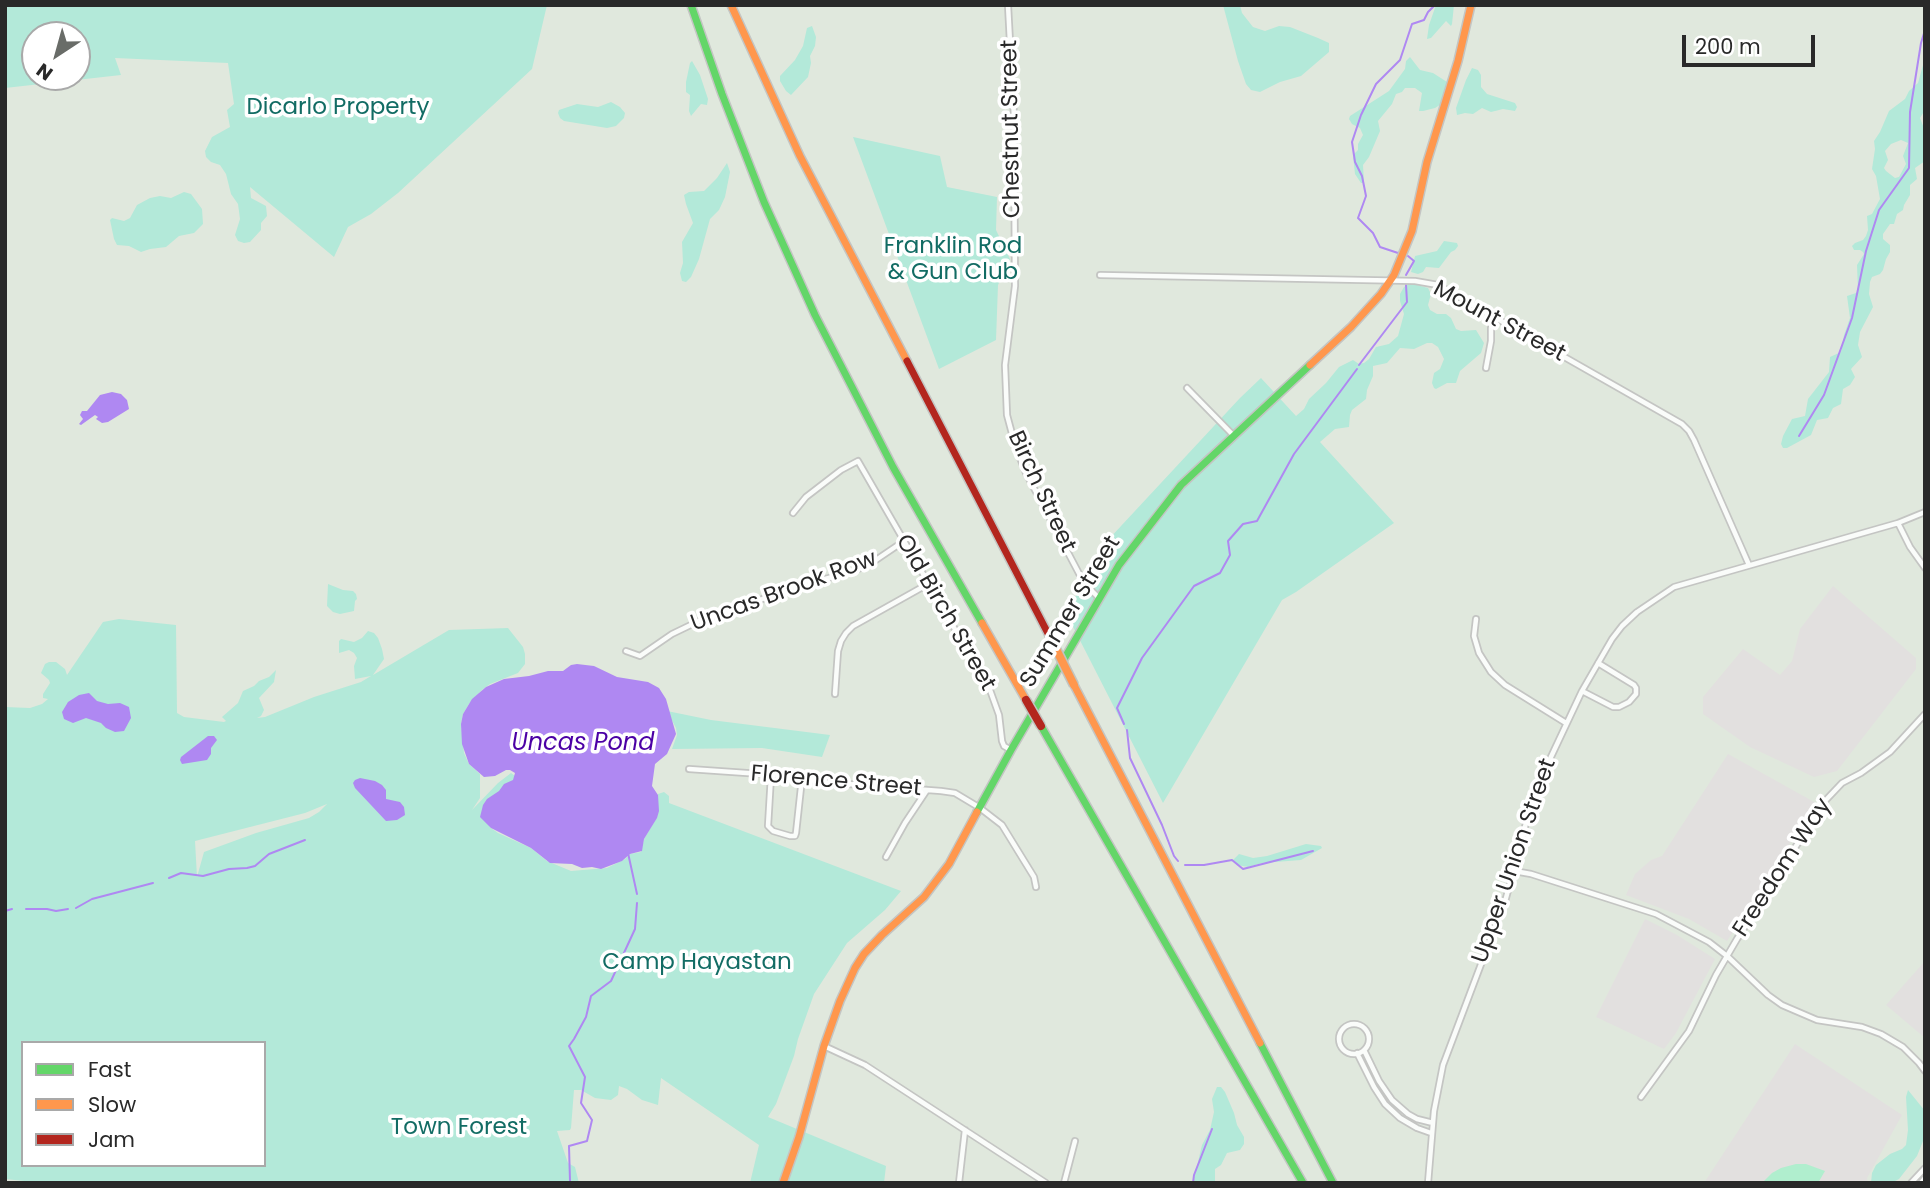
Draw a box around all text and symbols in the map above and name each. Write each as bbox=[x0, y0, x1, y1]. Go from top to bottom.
north arrow bbox=[21, 21, 91, 91]
scale bar bbox=[1685, 21, 1818, 65]
text: 200 m bbox=[1695, 32, 1761, 61]
street label: Chestnut Street bbox=[997, 40, 1027, 218]
text: N bbox=[31, 57, 58, 87]
park label: Dicarlo Property bbox=[247, 94, 429, 122]
park label: Franklin Rod & Gun Club bbox=[884, 233, 1022, 287]
street label: Mount Street bbox=[1428, 276, 1570, 368]
street label: Birch Street bbox=[1001, 427, 1081, 557]
street label: Old Birch Street bbox=[889, 530, 1001, 696]
street label: Summer Street bbox=[1015, 531, 1127, 693]
street label: Uncas Brook Row bbox=[687, 546, 881, 638]
water label: Uncas Pond bbox=[512, 730, 654, 758]
street label: Upper Union Street bbox=[1467, 755, 1563, 967]
street label: Florence Street bbox=[750, 761, 922, 803]
street label: Freedom Way bbox=[1728, 794, 1838, 942]
park label: Camp Hayastan bbox=[602, 949, 792, 977]
legend bbox=[21, 1041, 266, 1167]
text: Fast bbox=[88, 1055, 131, 1084]
text: Slow bbox=[88, 1090, 136, 1119]
park label: Town Forest bbox=[391, 1114, 527, 1142]
text: Jam bbox=[88, 1125, 135, 1154]

